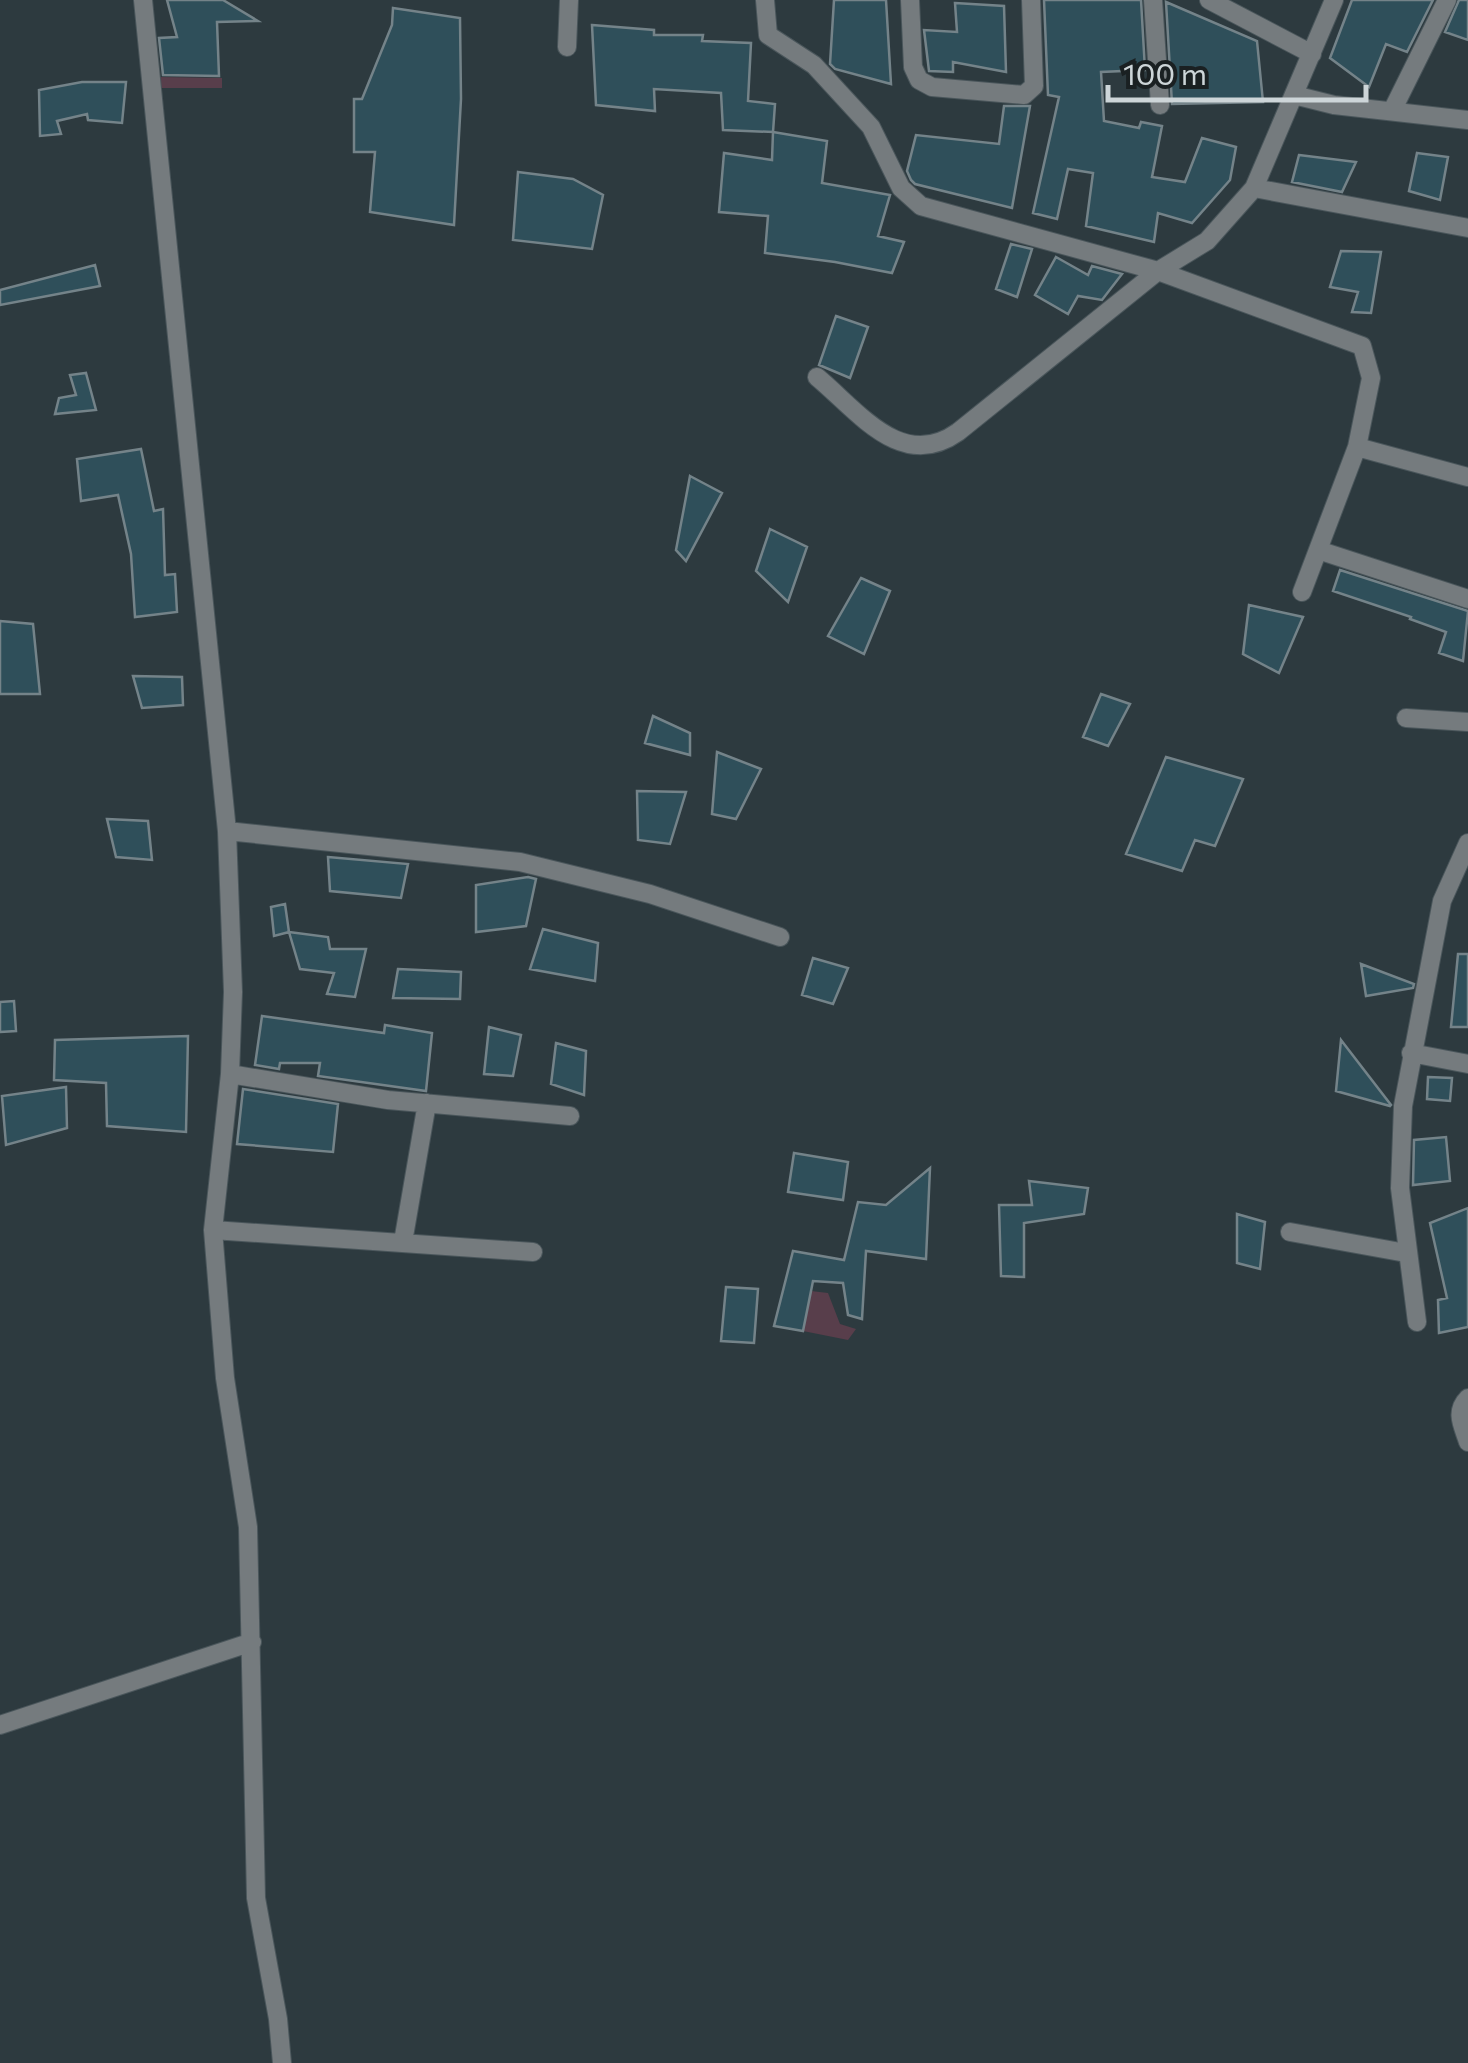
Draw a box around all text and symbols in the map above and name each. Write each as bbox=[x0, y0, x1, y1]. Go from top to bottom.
scale bar bbox=[1108, 40, 1366, 102]
text: 100 m bbox=[1123, 54, 1207, 91]

